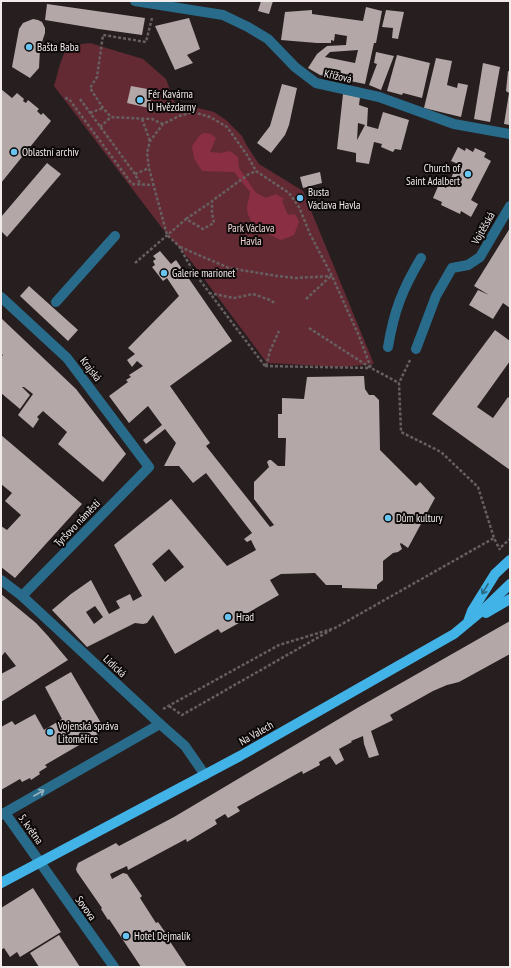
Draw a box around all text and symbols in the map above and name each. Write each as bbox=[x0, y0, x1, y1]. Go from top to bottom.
place label: Bašta Baba bbox=[37, 40, 79, 54]
marker: Bašta Baba bbox=[24, 42, 34, 52]
street label: Křížová bbox=[323, 66, 353, 86]
place label: Fér Kavárna U Hvězdarny bbox=[148, 87, 197, 114]
marker: Fér Kavárna U Hvězdarny bbox=[135, 95, 145, 105]
place label: Oblastní archiv bbox=[22, 145, 80, 159]
marker: Oblastní archiv bbox=[9, 147, 19, 157]
place label: Church of Saint Adalbert bbox=[406, 161, 461, 188]
marker: Church of Saint Adalbert bbox=[463, 169, 473, 179]
place label: Busta Václava Havla bbox=[307, 185, 360, 212]
marker: Busta Václava Havla bbox=[295, 193, 305, 203]
street label: Vojtěšská bbox=[468, 209, 498, 248]
park label: Park Václava Havla bbox=[228, 221, 274, 248]
place label: Galerie marionet bbox=[172, 266, 235, 280]
marker: Galerie marionet bbox=[159, 268, 169, 278]
street label: Krajská bbox=[77, 354, 105, 384]
street label: Tyršovo náměstí bbox=[51, 496, 104, 550]
place label: Dům kultury bbox=[396, 511, 443, 525]
marker: Dům kultury bbox=[383, 513, 393, 523]
one-way arrow bbox=[481, 583, 489, 595]
place label: Hrad bbox=[236, 610, 254, 624]
marker: Hrad bbox=[223, 612, 233, 622]
street label: Lidická bbox=[100, 652, 130, 680]
street label: Na Valech bbox=[236, 718, 276, 748]
place label: Vojenská správa Litoměřice bbox=[57, 719, 118, 746]
marker: Vojenská správa Litoměřice bbox=[45, 727, 55, 737]
one-way arrow bbox=[33, 789, 45, 797]
street label: 5. května bbox=[16, 811, 46, 847]
street label: Sovova bbox=[72, 893, 100, 923]
place label: Hotel Dejmalík bbox=[134, 929, 191, 943]
marker: Hotel Dejmalík bbox=[121, 931, 131, 941]

